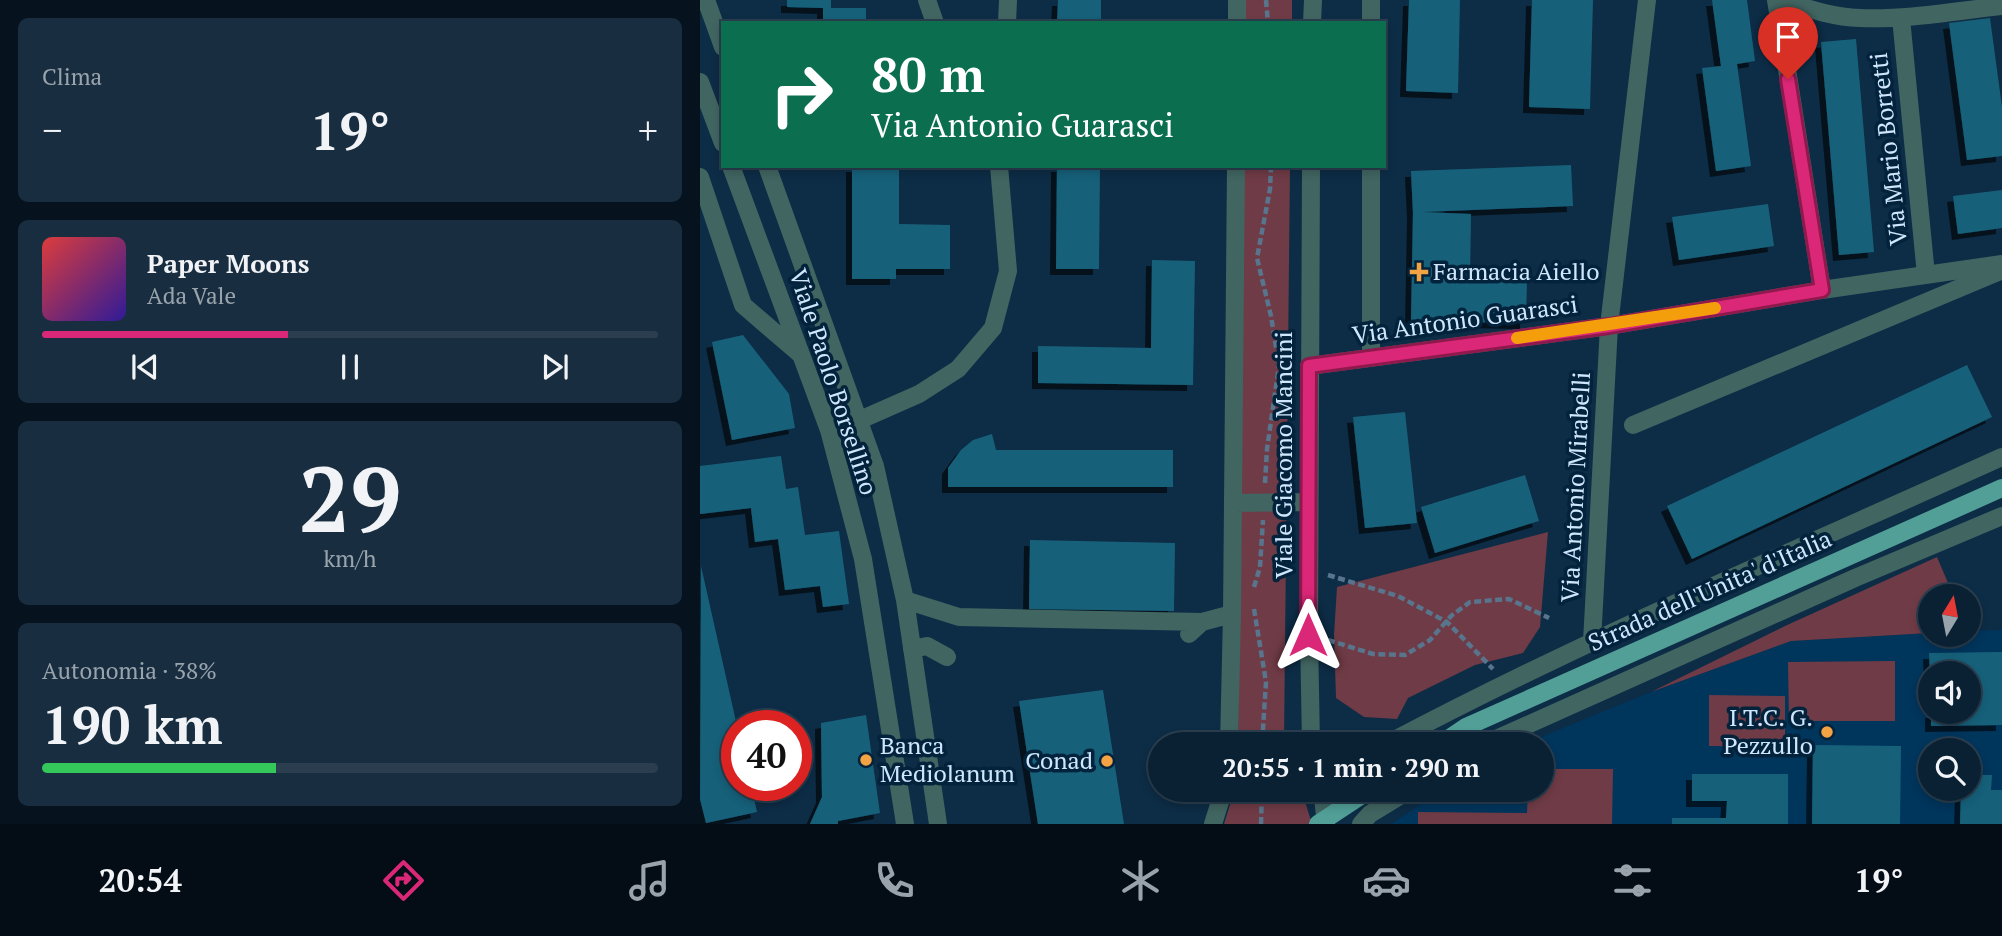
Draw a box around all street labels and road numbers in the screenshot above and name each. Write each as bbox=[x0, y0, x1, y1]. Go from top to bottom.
street label: Via Mario Borretti bbox=[1862, 51, 1914, 247]
street label: Viale Paolo Borsellino bbox=[782, 265, 886, 499]
street label: Via Antonio Guarasci bbox=[1350, 287, 1580, 351]
street label: Viale Giacomo Mancini bbox=[1267, 331, 1299, 579]
street label: Via Antonio Mirabelli bbox=[1553, 371, 1597, 603]
street label: Strada dell'Unita' d'Italia bbox=[1583, 522, 1836, 658]

